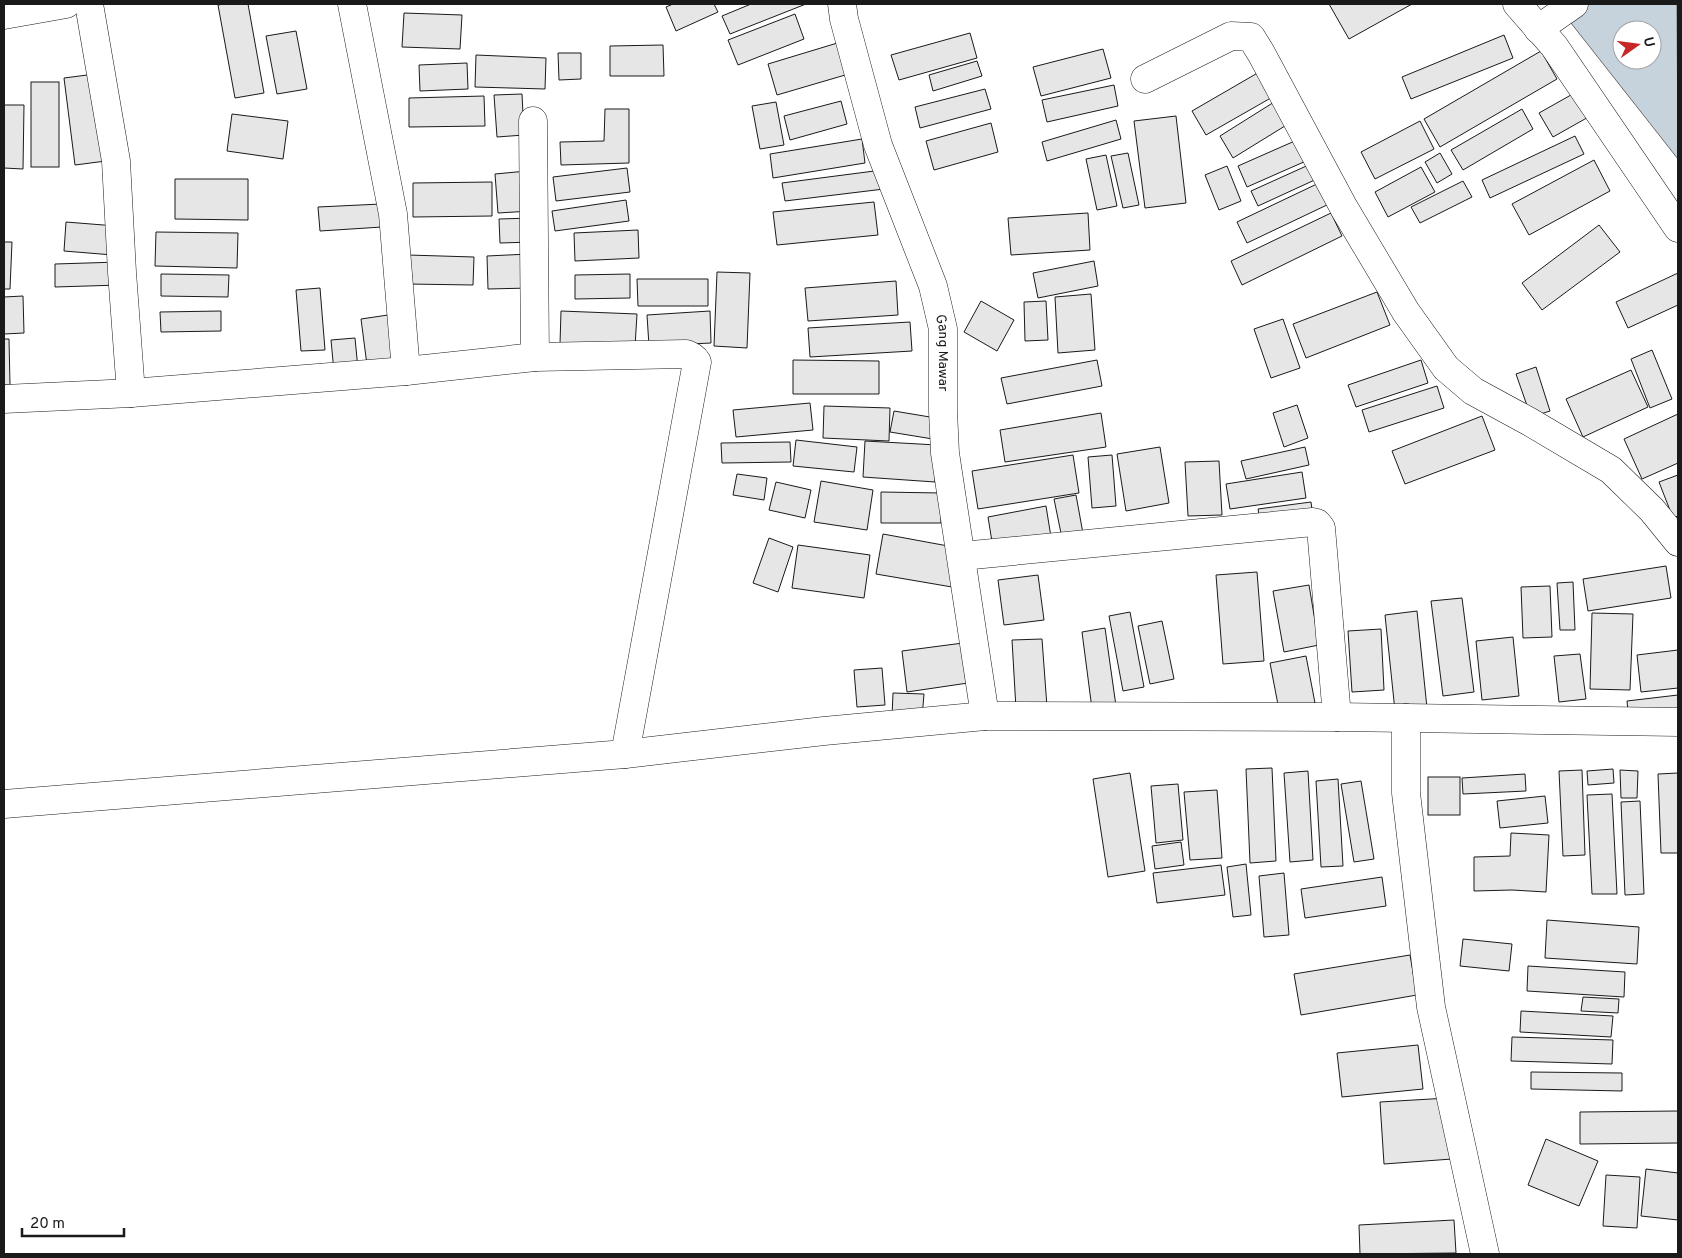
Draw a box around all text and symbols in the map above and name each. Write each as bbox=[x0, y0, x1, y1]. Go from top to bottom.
north arrow bbox=[1612, 20, 1662, 70]
text: U bbox=[1639, 35, 1658, 49]
street label: Gang Mawar bbox=[931, 313, 952, 392]
scale bar bbox=[22, 1206, 125, 1238]
text: 20 m bbox=[30, 1215, 65, 1234]

